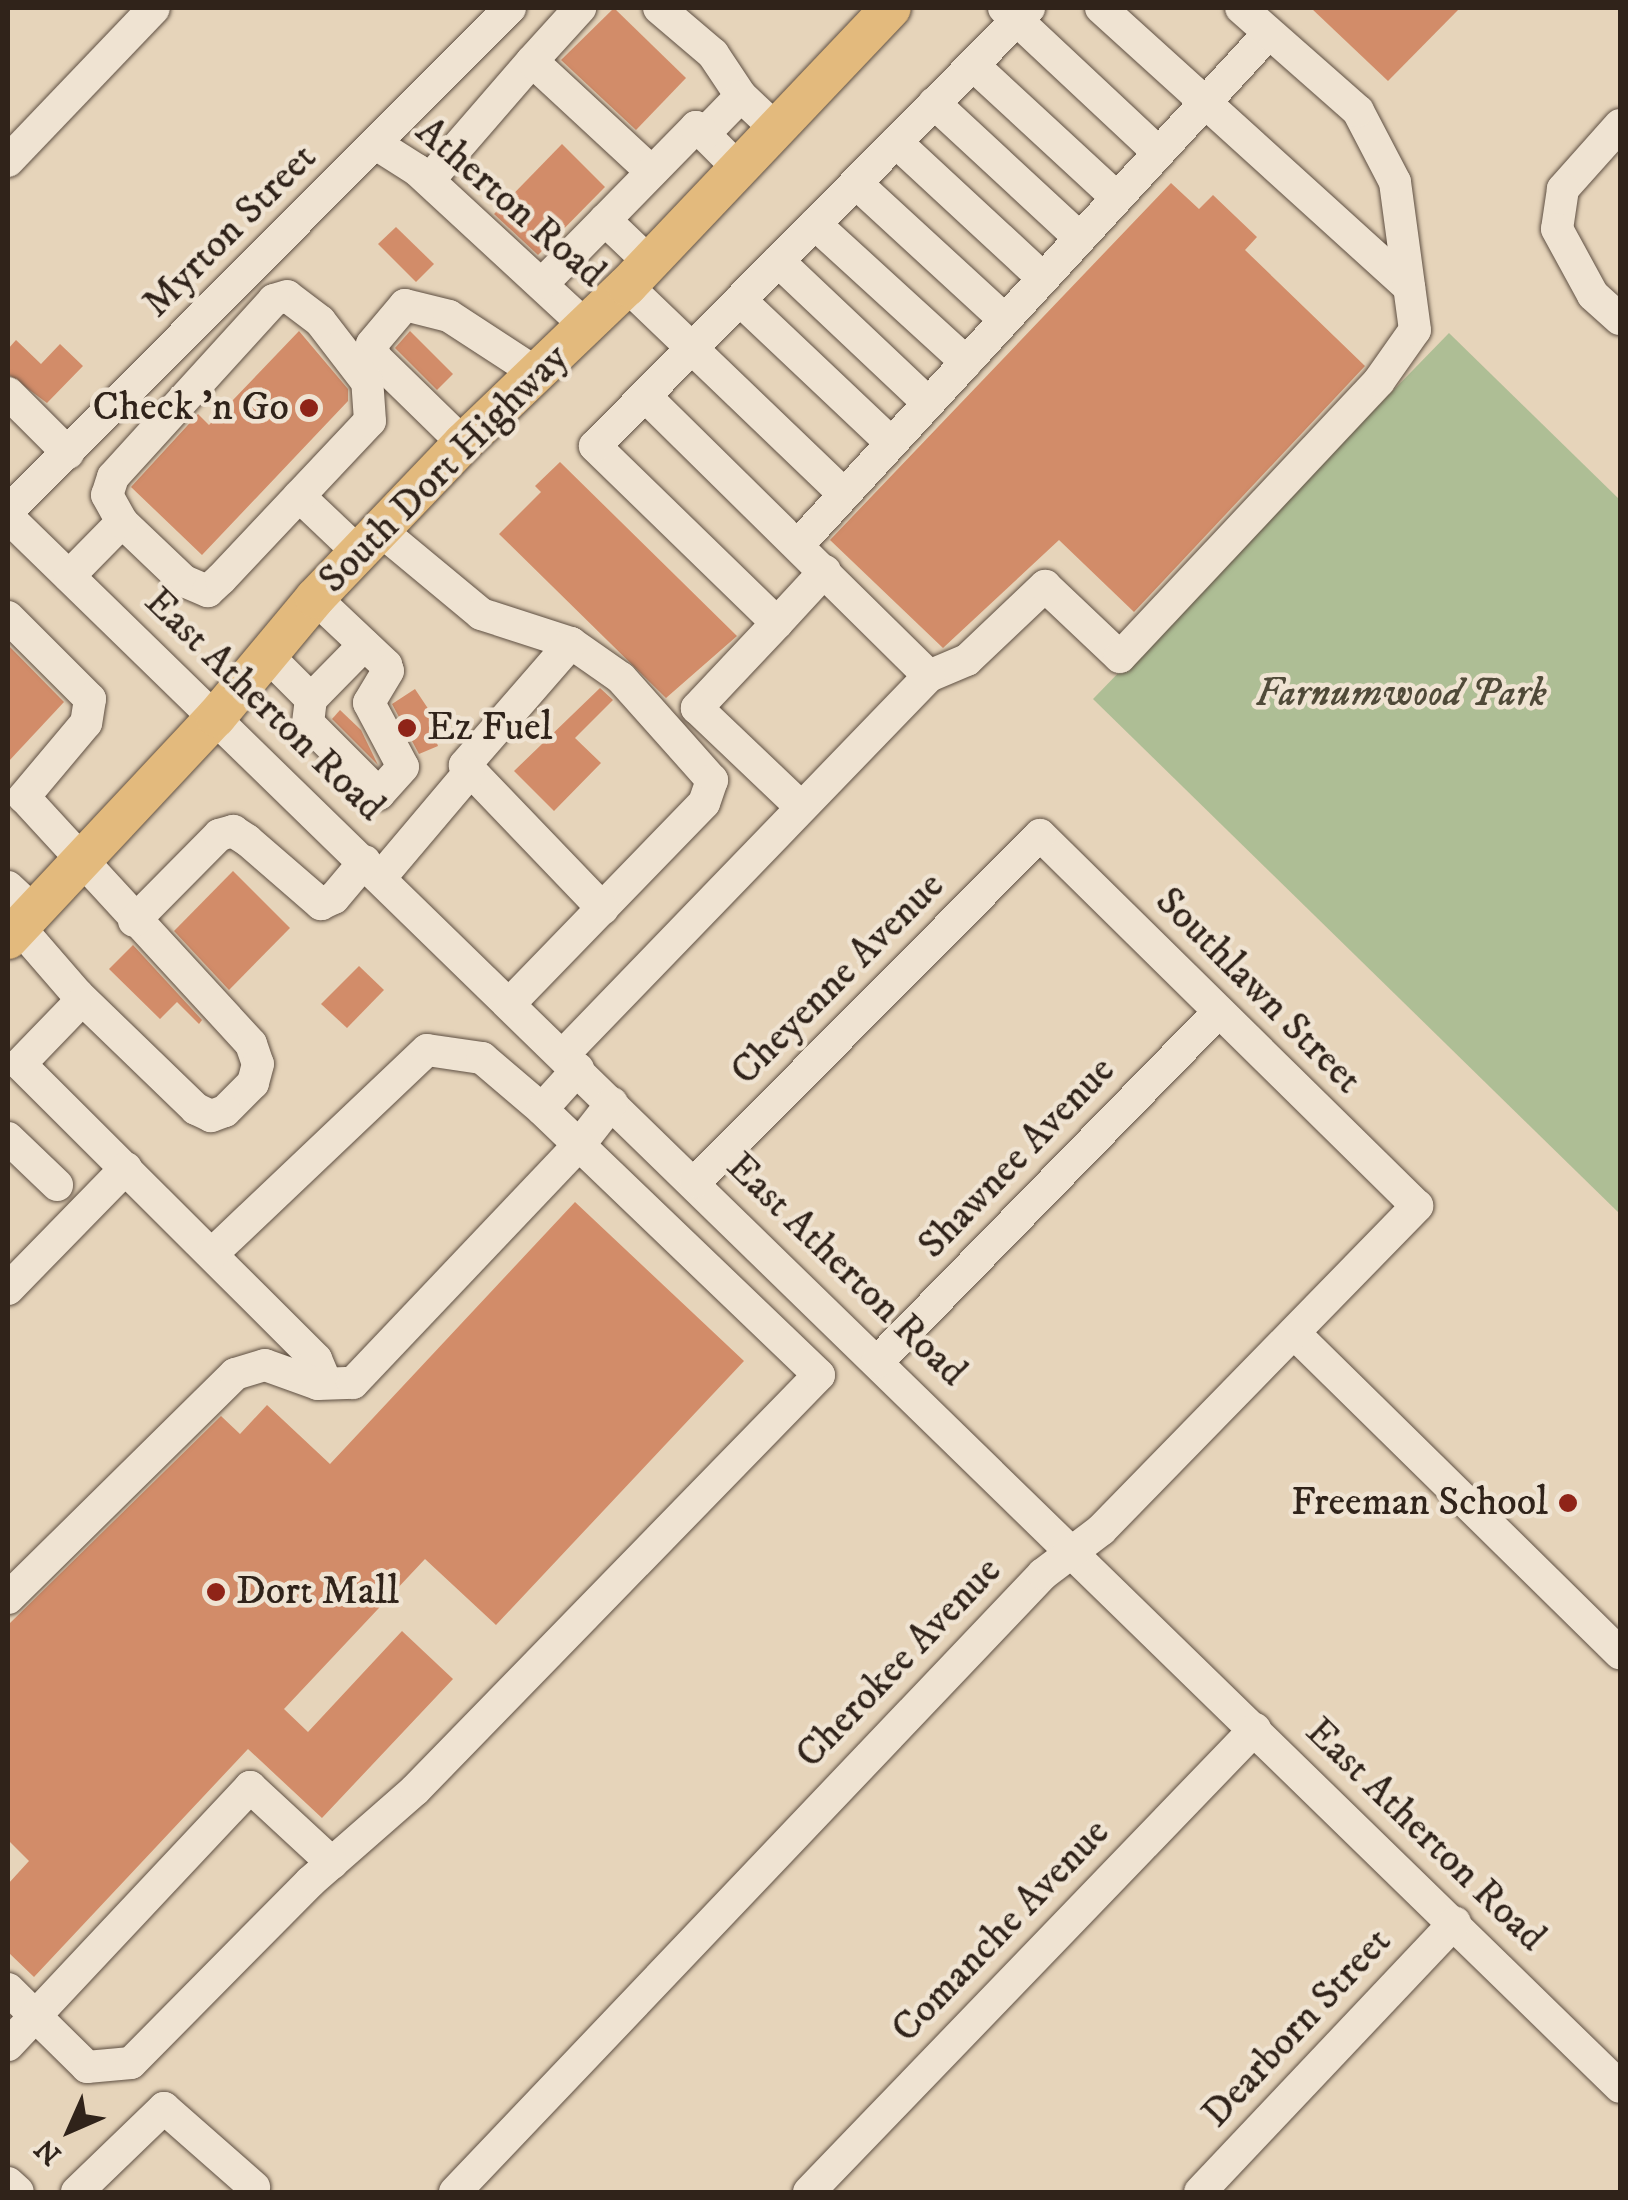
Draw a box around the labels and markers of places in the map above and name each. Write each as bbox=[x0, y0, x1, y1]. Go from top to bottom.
place label: Check 'n Go bbox=[93, 384, 289, 432]
marker: Check 'n Go bbox=[298, 397, 320, 419]
place label: Ez Fuel bbox=[427, 704, 553, 752]
marker: Ez Fuel bbox=[396, 717, 418, 739]
place label: Freeman School bbox=[1291, 1479, 1548, 1527]
marker: Freeman School bbox=[1557, 1492, 1579, 1514]
place label: Dort Mall bbox=[236, 1568, 399, 1616]
marker: Dort Mall bbox=[205, 1581, 227, 1603]

